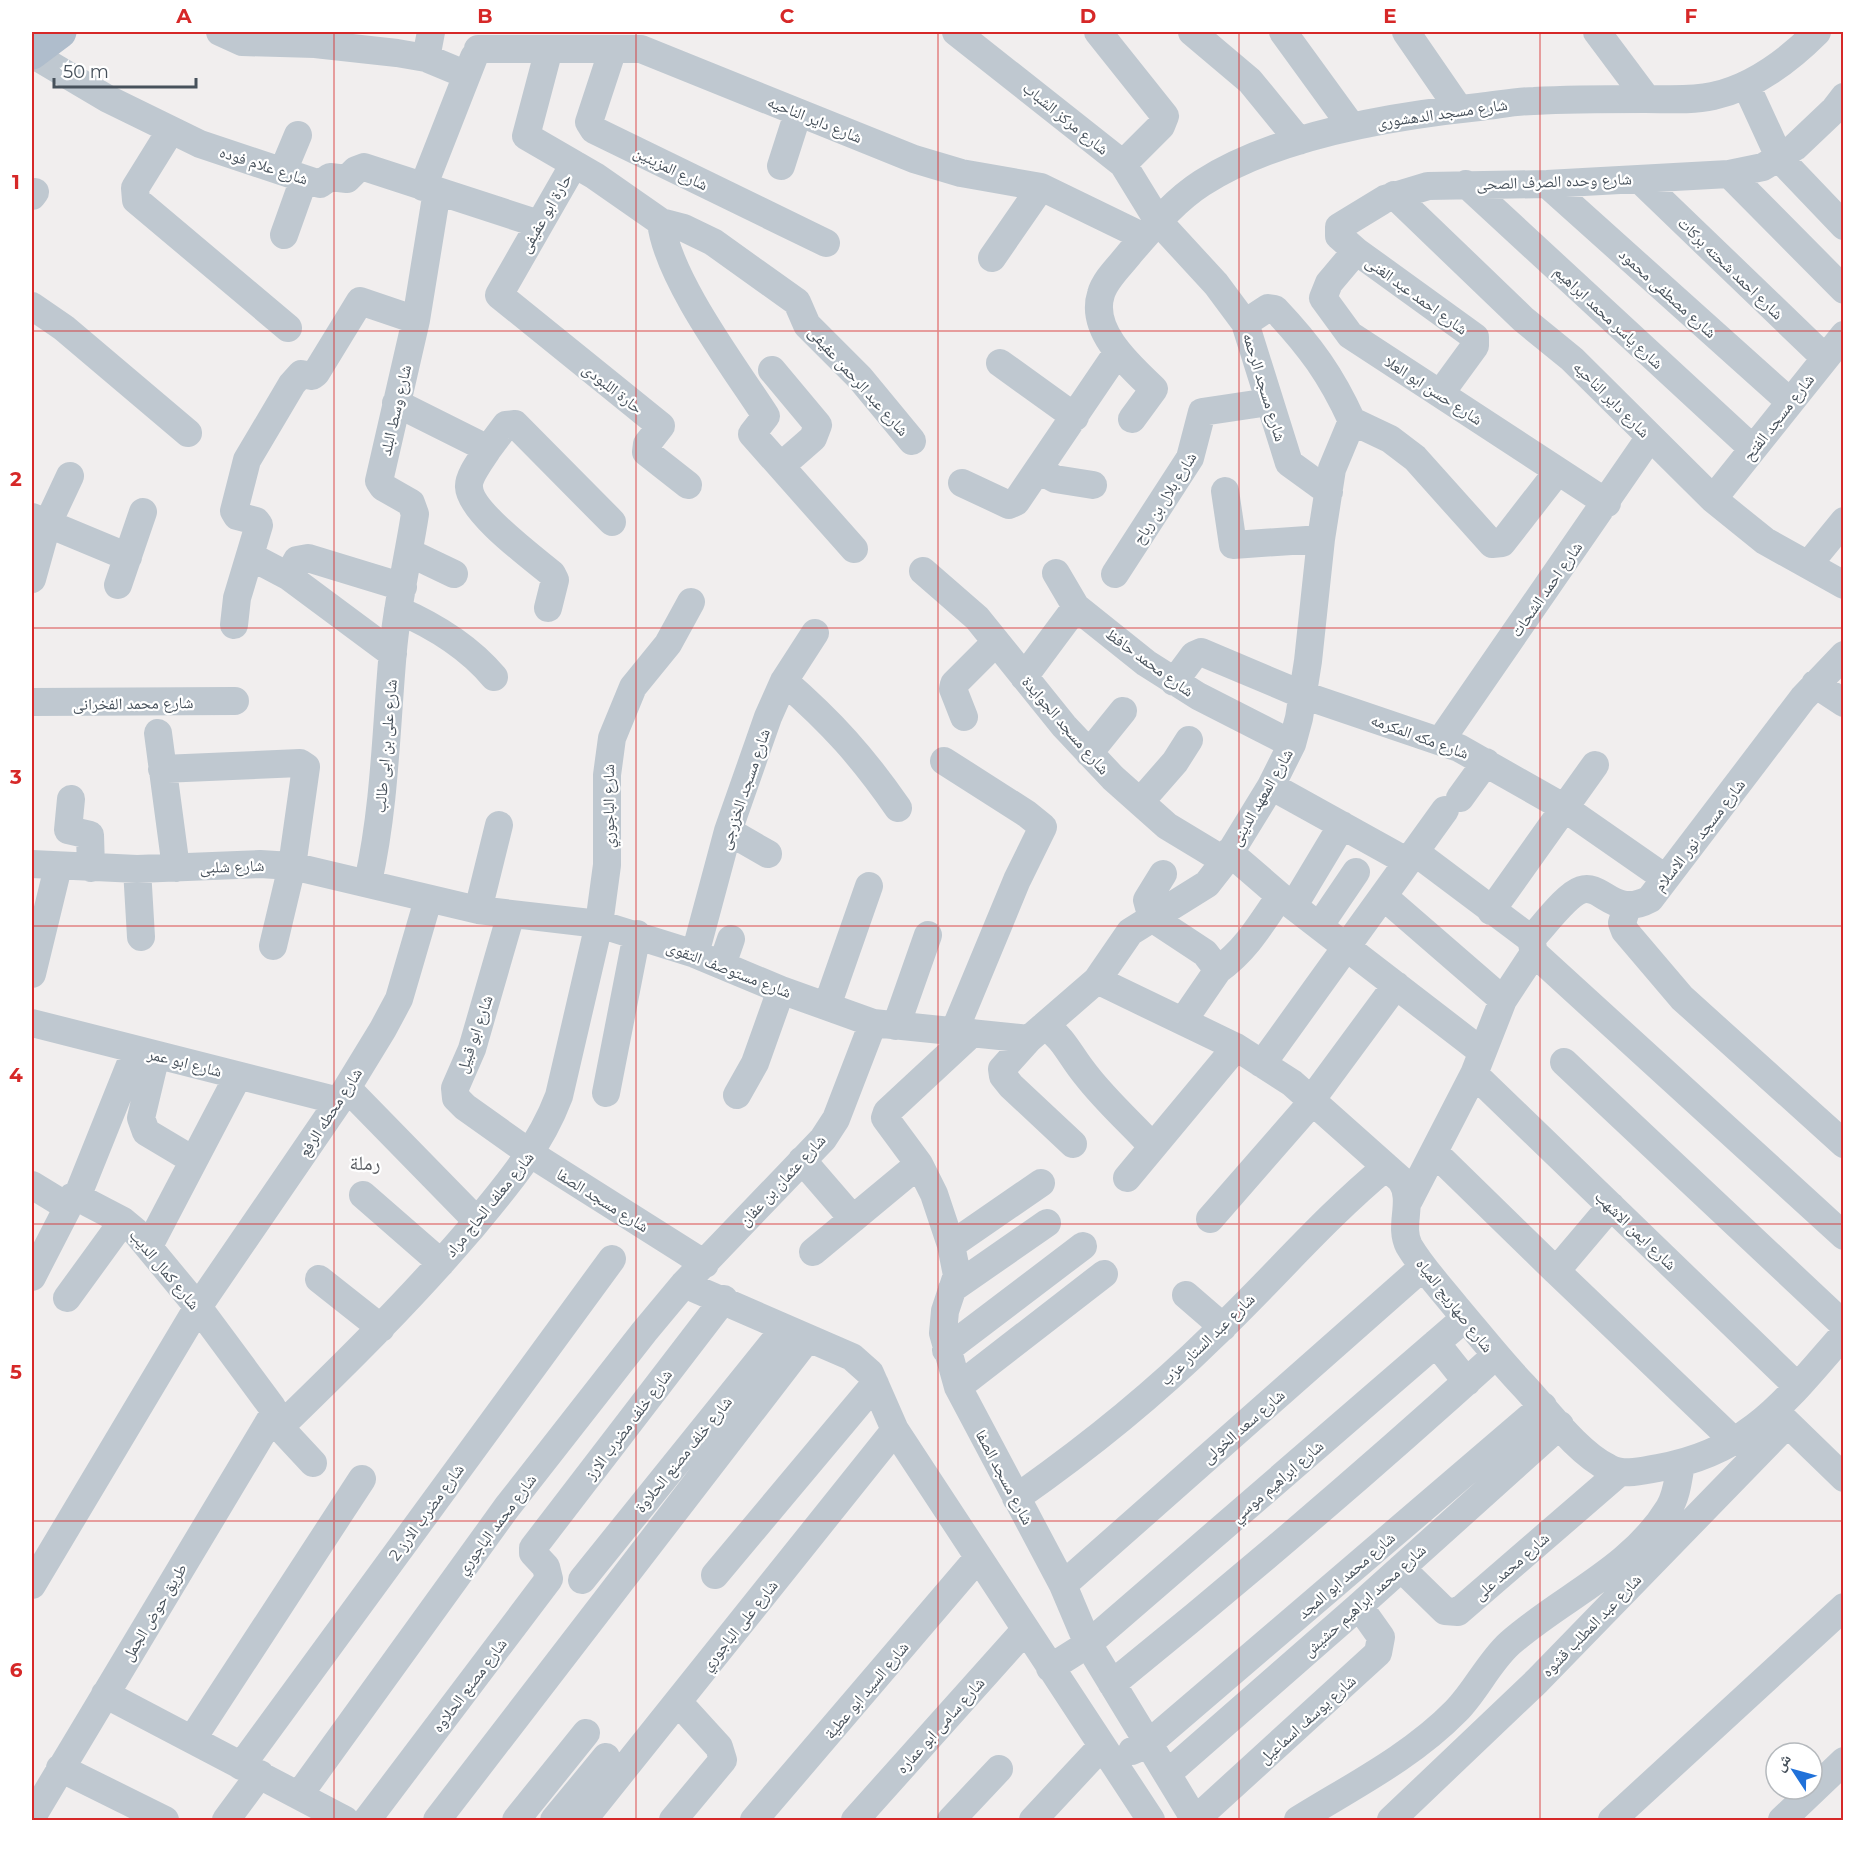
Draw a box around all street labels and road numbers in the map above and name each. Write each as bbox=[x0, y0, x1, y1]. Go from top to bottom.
street label: شارع مركز الشباب bbox=[1018, 78, 1112, 159]
street label: شارع داير الناحيه bbox=[764, 92, 865, 148]
street label: شارع مسجد الدهشورى bbox=[1375, 95, 1509, 133]
street label: شارع علام فوده bbox=[217, 142, 310, 190]
street label: شارع المزينين bbox=[630, 142, 711, 195]
street label: شارع وحده الصرف الصحى bbox=[1476, 169, 1632, 195]
street label: حارة ابو عفيفى bbox=[515, 170, 577, 257]
street label: شارع احمد شحته بركات bbox=[1673, 213, 1787, 324]
street label: شارع مصطفى محمود bbox=[1614, 245, 1720, 343]
street label: شارع احمد عبد الغنى bbox=[1362, 252, 1471, 339]
street label: شارع ياسر محمد ابراهيم bbox=[1549, 262, 1667, 374]
street label: شارع عبد الرحمن عفيفى bbox=[804, 323, 913, 441]
street label: شارع مسجد الرحمه bbox=[1238, 331, 1290, 444]
street label: شارع حسن ابو العلا bbox=[1381, 352, 1486, 430]
street label: شارع داير الناحيه bbox=[1569, 357, 1654, 442]
street label: حارة اللبودى bbox=[578, 359, 646, 419]
street label: شارع وسط البلد bbox=[376, 363, 416, 458]
street label: شارع مسجد الفتح bbox=[1739, 370, 1819, 465]
street label: شارع بلال بن رباح bbox=[1128, 449, 1201, 548]
street label: شارع احمد الشحات bbox=[1507, 538, 1587, 641]
street label: شارع محمد حافظ bbox=[1101, 624, 1197, 702]
street label: شارع مسجد الجوايدة bbox=[1017, 672, 1113, 779]
street label: شارع على بن ابى طالب bbox=[370, 678, 402, 814]
street label: شارع محمد الفخرانى bbox=[73, 693, 194, 715]
street label: شارع مكه المكرمه bbox=[1368, 710, 1471, 764]
street label: شارع مسجد الخزرجى bbox=[715, 726, 775, 852]
street label: شارع المعهد الدينى bbox=[1226, 745, 1298, 850]
street label: شارع الباجوري bbox=[599, 764, 621, 848]
street label: شارع مسجد نور الاسلام bbox=[1650, 775, 1750, 896]
street label: شارع شلبى bbox=[199, 856, 265, 878]
street label: شارع مستوصف التقوى bbox=[663, 937, 794, 1003]
street label: شارع ابو قبيل bbox=[452, 993, 498, 1076]
street label: شارع ابو عمر bbox=[145, 1044, 224, 1082]
street label: شارع محطه الرفع bbox=[295, 1064, 367, 1161]
street label: شارع عثمان بن عفان bbox=[735, 1131, 830, 1231]
street label: شارع معلف الحاج مراد bbox=[441, 1148, 539, 1262]
street label: شارع مسجد الصفا bbox=[553, 1165, 652, 1237]
street label: شارع ايمن الاشهب bbox=[1590, 1187, 1680, 1275]
street label: شارع كمال الديب bbox=[125, 1225, 204, 1314]
street label: شارع صهاريج المياه bbox=[1411, 1255, 1497, 1357]
street label: شارع عبد الستار عزب bbox=[1156, 1289, 1259, 1390]
street label: شارع خلف مضرب الارز bbox=[580, 1365, 677, 1485]
street label: شارع سعد الخولى bbox=[1198, 1385, 1289, 1468]
street label: شارع خلف مصنع الحلاوة bbox=[631, 1392, 737, 1517]
street label: شارع مسجد الصفا bbox=[971, 1426, 1038, 1528]
street label: شارع ابراهيم موسي bbox=[1227, 1436, 1329, 1529]
street label: شارع مضرب الارز 2 bbox=[385, 1460, 469, 1565]
street label: شارع محمد الباجوري bbox=[453, 1470, 543, 1580]
street label: شارع محمد ابو المجد bbox=[1294, 1528, 1400, 1624]
street label: شارع محمد على bbox=[1470, 1528, 1554, 1605]
street label: شارع محمد ابراهيم حشيش bbox=[1299, 1540, 1430, 1661]
street label: طريق حوض الجمل bbox=[118, 1560, 192, 1665]
street label: شارع عبد المطلب قشوه bbox=[1537, 1570, 1646, 1681]
street label: شارع على الباجوري bbox=[697, 1576, 784, 1677]
street label: شارع مصنع الحلاوه bbox=[428, 1635, 512, 1737]
street label: شارع السيد ابو عطية bbox=[820, 1638, 913, 1743]
street label: شارع يوسف اسماعيل bbox=[1255, 1671, 1360, 1769]
street label: شارع سامى ابو عماره bbox=[892, 1673, 989, 1778]

